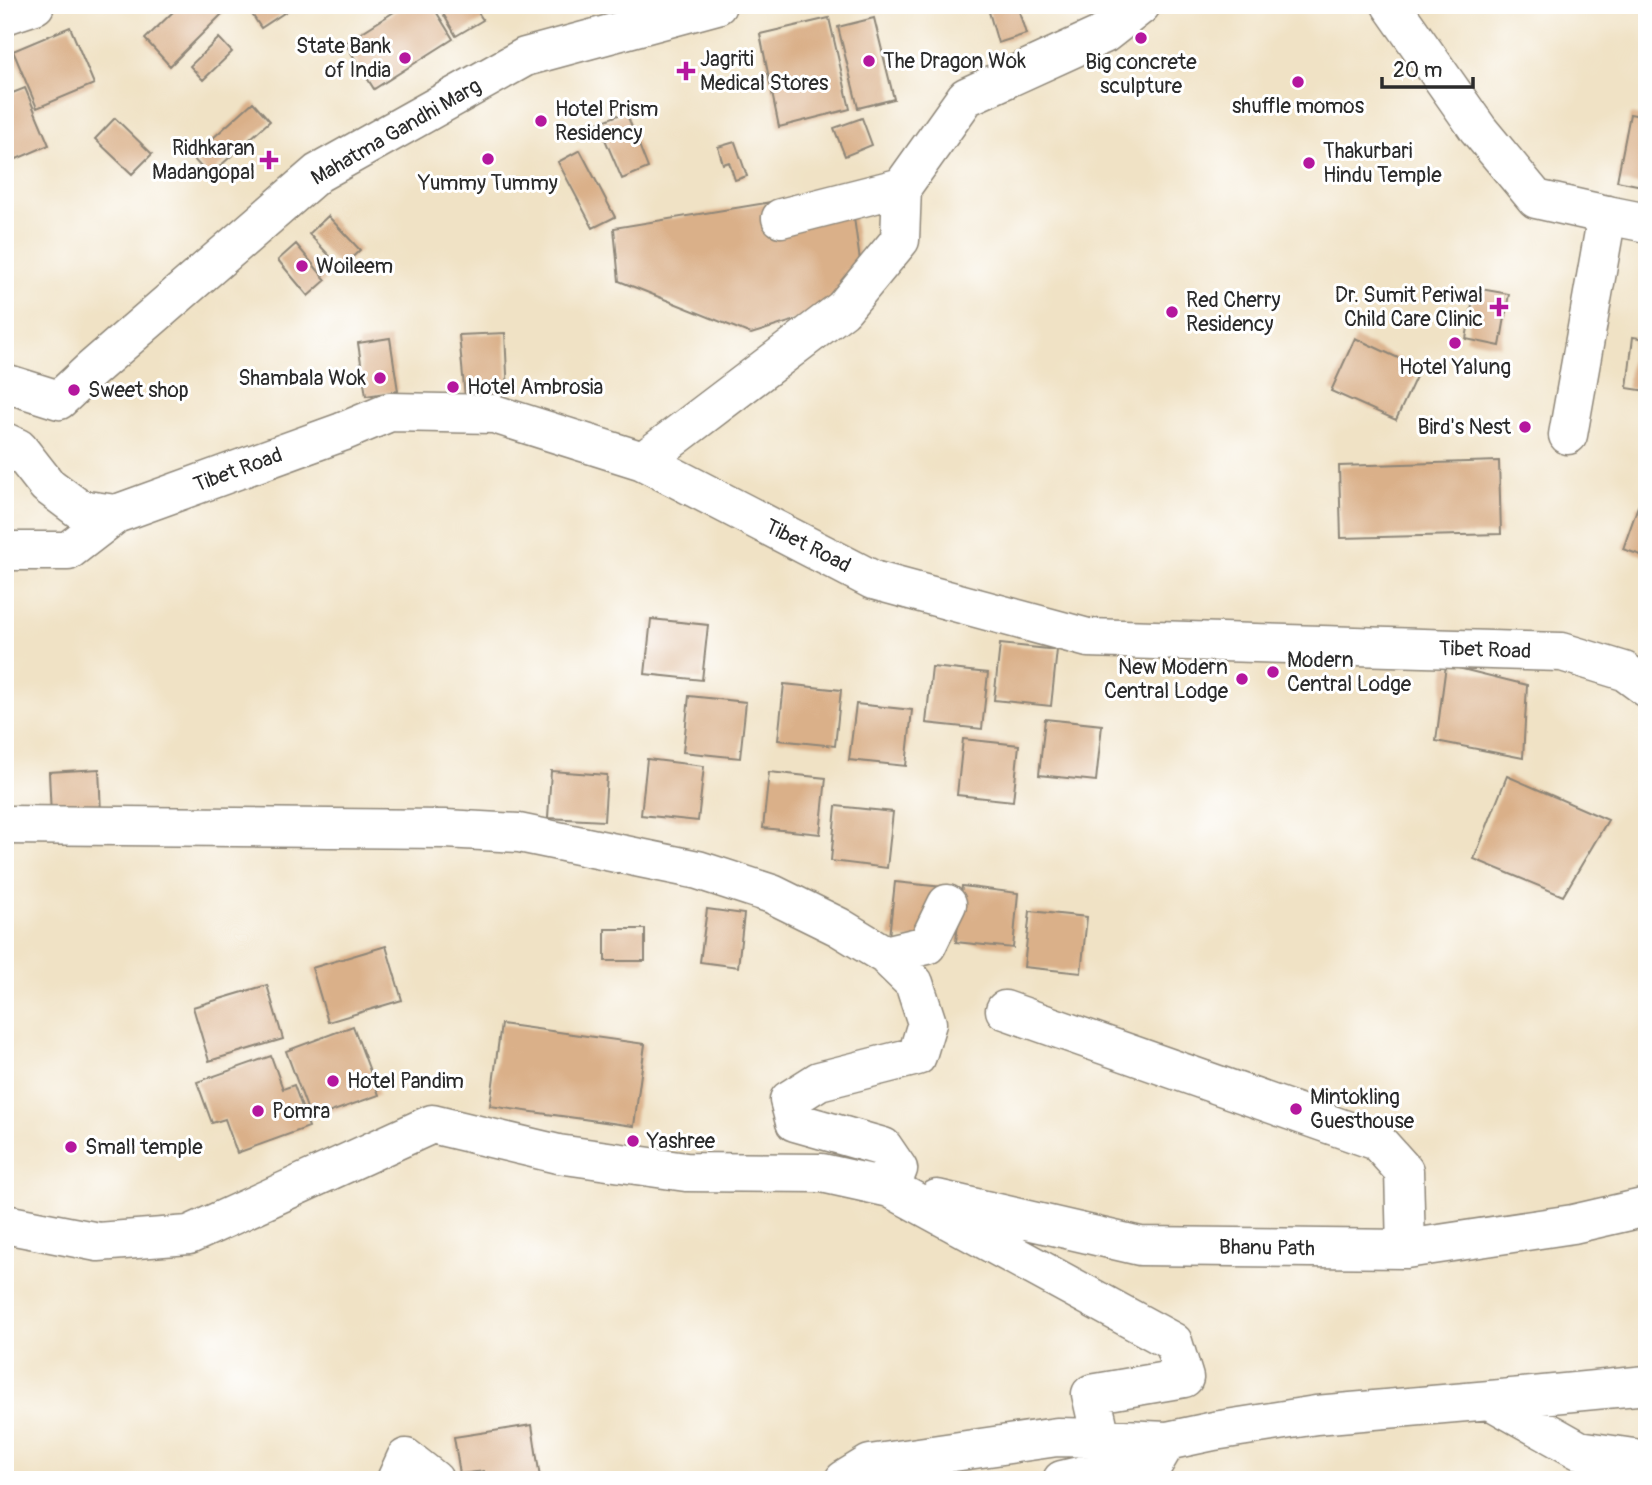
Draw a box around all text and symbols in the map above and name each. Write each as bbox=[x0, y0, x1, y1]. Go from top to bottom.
marker: Big concrete sculpture bbox=[1133, 30, 1149, 46]
place label: State Bank of India bbox=[296, 33, 391, 84]
place label: Jagriti Medical Stores bbox=[700, 46, 829, 97]
scale bar bbox=[1382, 46, 1474, 90]
place label: The Dragon Wok bbox=[883, 48, 1026, 75]
place label: Big concrete sculpture bbox=[1085, 49, 1197, 100]
marker: State Bank of India bbox=[397, 50, 413, 66]
marker: The Dragon Wok bbox=[861, 53, 877, 69]
text: 20 m bbox=[1393, 57, 1442, 84]
marker: Jagriti Medical Stores bbox=[678, 63, 694, 79]
street label: Mahatma Gandhi Marg bbox=[306, 72, 486, 192]
marker: shuffle momos bbox=[1290, 74, 1306, 90]
place label: shuffle momos bbox=[1232, 93, 1365, 120]
place label: Hotel Prism Residency bbox=[555, 96, 658, 147]
marker: Hotel Prism Residency bbox=[533, 113, 549, 129]
place label: Ridhkaran Madangopal bbox=[152, 135, 255, 186]
place label: Thakurbari Hindu Temple bbox=[1323, 138, 1442, 189]
marker: Yummy Tummy bbox=[480, 151, 496, 167]
marker: Ridhkaran Madangopal bbox=[261, 152, 277, 168]
marker: Thakurbari Hindu Temple bbox=[1301, 155, 1317, 171]
place label: Yummy Tummy bbox=[417, 170, 558, 197]
place label: Woileem bbox=[316, 253, 393, 280]
marker: Woileem bbox=[294, 258, 310, 274]
place label: Dr. Sumit Periwal Child Care Clinic bbox=[1335, 282, 1483, 333]
place label: Red Cherry Residency bbox=[1186, 287, 1281, 338]
marker: Dr. Sumit Periwal Child Care Clinic bbox=[1489, 297, 1509, 317]
marker: Red Cherry Residency bbox=[1164, 304, 1180, 320]
marker: Hotel Yalung bbox=[1447, 335, 1463, 351]
place label: Hotel Yalung bbox=[1399, 354, 1511, 381]
place label: Shambala Wok bbox=[238, 365, 366, 392]
marker: Shambala Wok bbox=[372, 370, 388, 386]
place label: Hotel Ambrosia bbox=[467, 374, 603, 401]
place label: Sweet shop bbox=[88, 377, 189, 404]
marker: Hotel Ambrosia bbox=[445, 379, 461, 395]
marker: Sweet shop bbox=[66, 382, 82, 398]
place label: Bird's Nest bbox=[1418, 414, 1512, 441]
marker: Bird's Nest bbox=[1517, 419, 1533, 435]
street label: Tibet Road bbox=[190, 441, 286, 499]
street label: Tibet Road bbox=[761, 513, 855, 579]
street label: Tibet Road bbox=[1438, 635, 1532, 665]
place label: Modern Central Lodge bbox=[1287, 647, 1412, 698]
place label: New Modern Central Lodge bbox=[1104, 654, 1229, 705]
marker: Modern Central Lodge bbox=[1265, 664, 1281, 680]
marker: New Modern Central Lodge bbox=[1234, 671, 1250, 687]
place label: Hotel Pandim bbox=[347, 1068, 464, 1095]
marker: Hotel Pandim bbox=[325, 1073, 341, 1089]
place label: Mintokling Guesthouse bbox=[1310, 1084, 1415, 1135]
place label: Pomra bbox=[272, 1098, 330, 1125]
marker: Mintokling Guesthouse bbox=[1288, 1101, 1304, 1117]
marker: Pomra bbox=[250, 1103, 266, 1119]
place label: Yashree bbox=[646, 1128, 716, 1155]
marker: Yashree bbox=[625, 1133, 641, 1149]
place label: Small temple bbox=[85, 1134, 203, 1161]
marker: Small temple bbox=[63, 1139, 79, 1155]
street label: Bhanu Path bbox=[1219, 1234, 1315, 1262]

